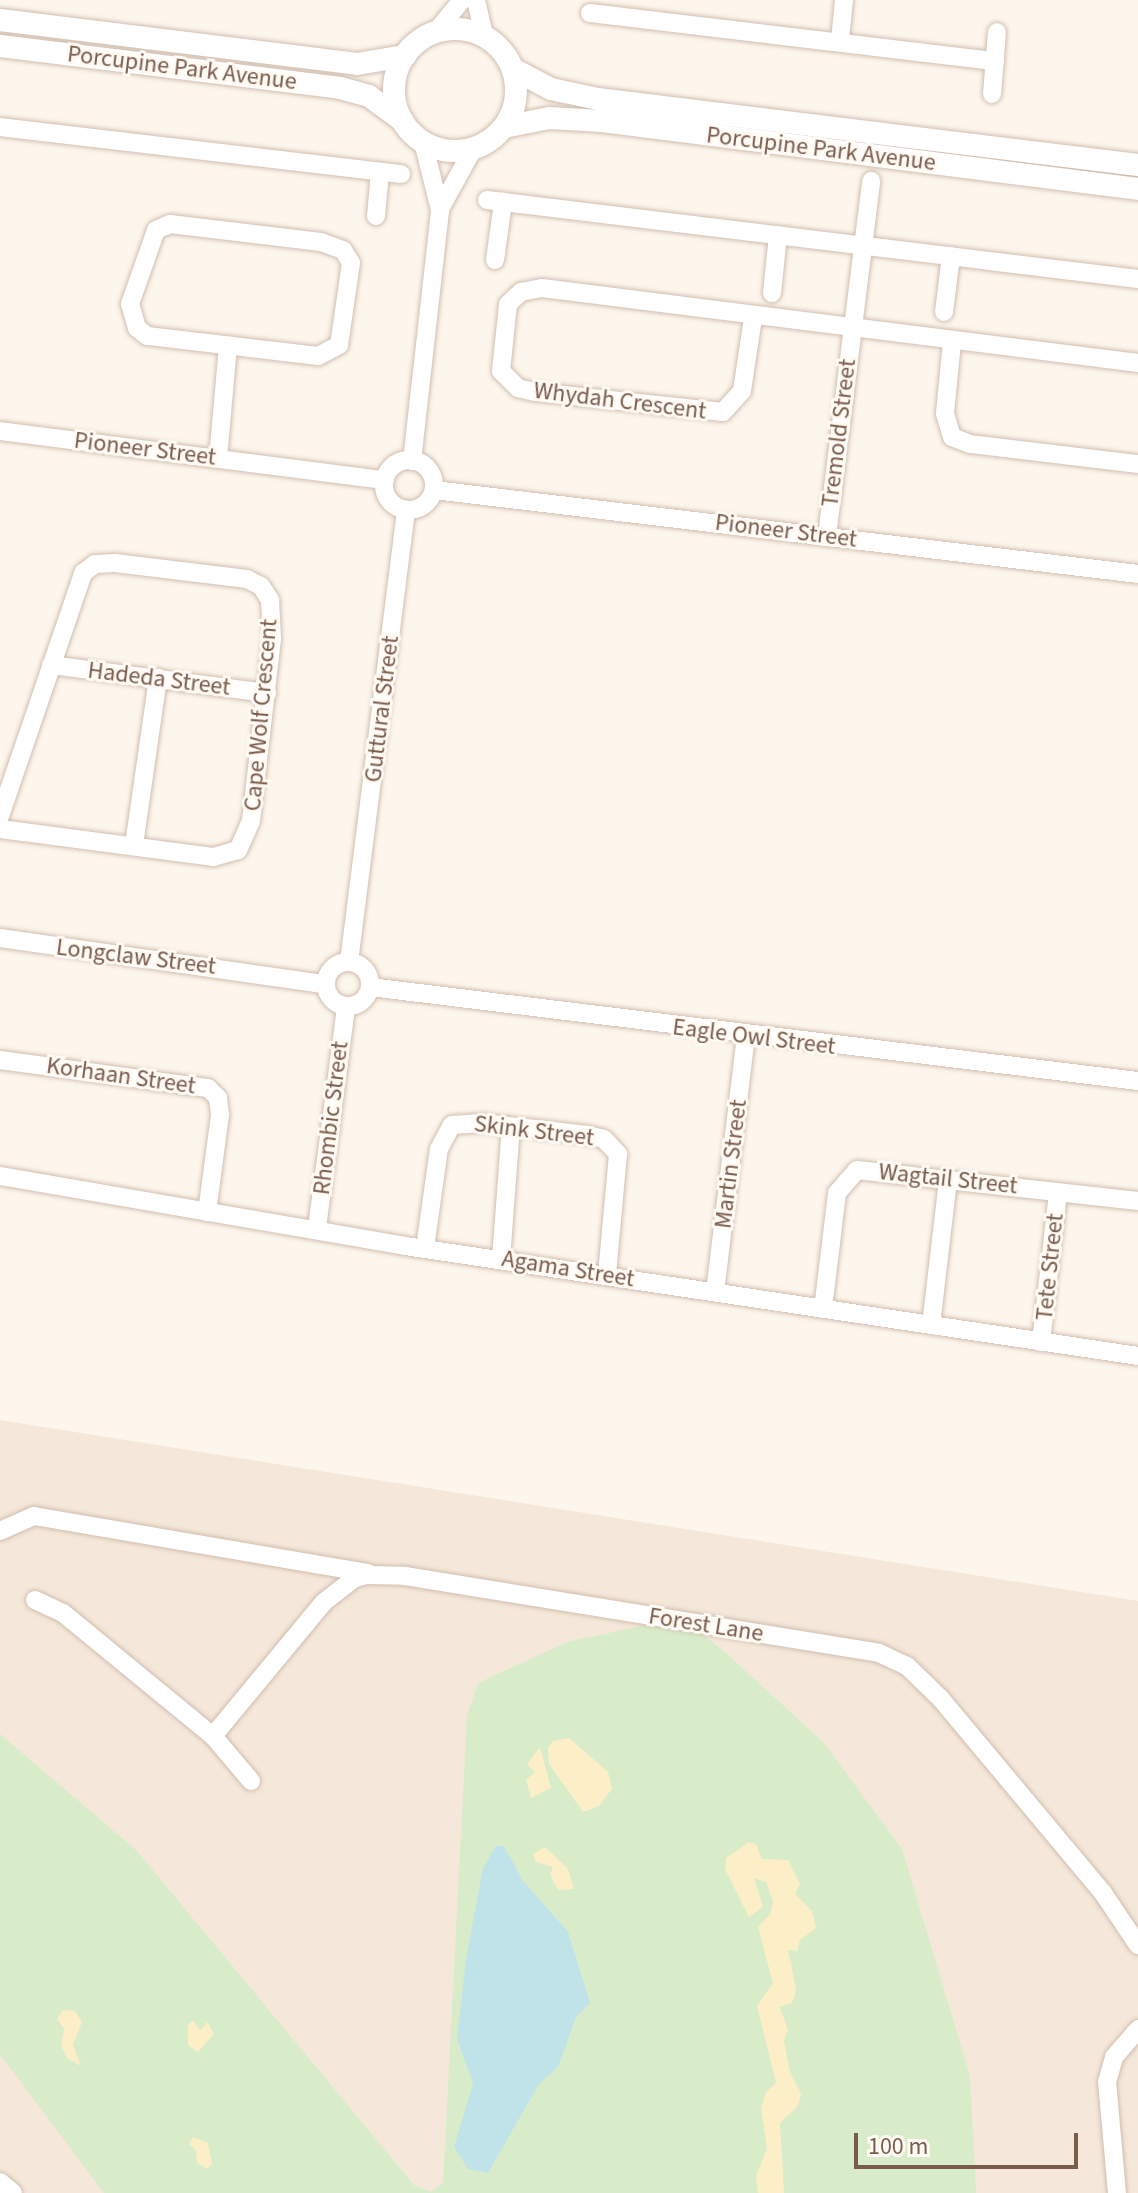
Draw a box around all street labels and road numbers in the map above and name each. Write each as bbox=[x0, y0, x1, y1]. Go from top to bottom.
street label: Porcupine Park Avenue bbox=[66, 40, 298, 96]
street label: Porcupine Park Avenue bbox=[705, 121, 937, 177]
street label: Tremold Street bbox=[816, 357, 862, 509]
street label: Whydah Crescent bbox=[532, 376, 708, 426]
street label: Pioneer Street bbox=[72, 426, 218, 472]
street label: Pioneer Street bbox=[713, 508, 859, 554]
street label: Cape Wolf Crescent bbox=[238, 618, 284, 812]
street label: Guttural Street bbox=[359, 634, 405, 784]
street label: Hadeda Street bbox=[86, 656, 232, 702]
street label: Longclaw Street bbox=[55, 933, 217, 981]
street label: Eagle Owl Street bbox=[671, 1013, 837, 1061]
street label: Rhombic Street bbox=[307, 1039, 355, 1197]
street label: Korhaan Street bbox=[45, 1051, 197, 1101]
street label: Martin Street bbox=[709, 1098, 753, 1230]
street label: Skink Street bbox=[472, 1109, 596, 1153]
street label: Wagtail Street bbox=[877, 1157, 1019, 1201]
street label: Tete Street bbox=[1030, 1212, 1070, 1322]
street label: Agama Street bbox=[500, 1244, 636, 1294]
street label: Forest Lane bbox=[647, 1602, 765, 1648]

